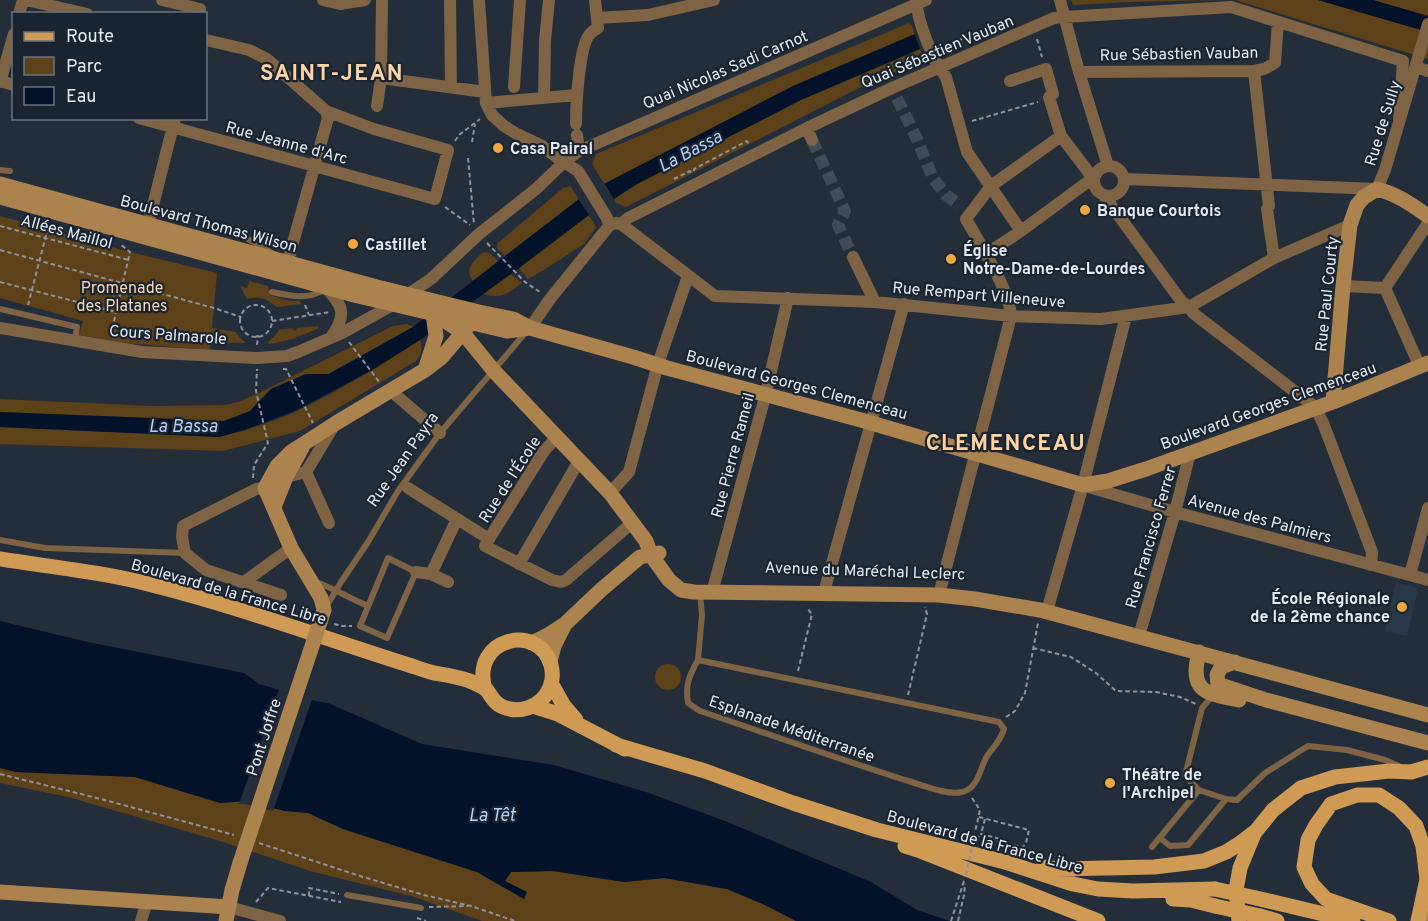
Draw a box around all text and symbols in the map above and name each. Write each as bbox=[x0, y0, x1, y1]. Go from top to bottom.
legend bbox=[12, 12, 207, 120]
street label: Quai Sébastien Vauban bbox=[858, 12, 1017, 94]
text: Route bbox=[66, 26, 114, 49]
street label: Quai Nicolas Sadi Carnot bbox=[640, 27, 811, 115]
street label: Rue Sébastien Vauban bbox=[1099, 44, 1259, 66]
text: Parc bbox=[66, 56, 102, 79]
district label: SAINT-JEAN bbox=[260, 61, 404, 88]
street label: Rue de Sully bbox=[1361, 78, 1406, 169]
text: Eau bbox=[66, 86, 96, 109]
street label: Rue Jeanne d'Arc bbox=[223, 118, 350, 170]
water label: La Bassa bbox=[655, 126, 727, 179]
place label: Casa Pairal bbox=[510, 140, 593, 160]
marker: Casa Pairal bbox=[491, 141, 505, 155]
street label: Boulevard Thomas Wilson bbox=[118, 192, 299, 258]
place label: Banque Courtois bbox=[1097, 202, 1221, 222]
marker: Banque Courtois bbox=[1078, 203, 1092, 217]
street label: Allées Maillol bbox=[19, 211, 114, 255]
street label: Rue Paul Courty bbox=[1312, 235, 1344, 353]
place label: Castillet bbox=[365, 236, 427, 256]
marker: Castillet bbox=[346, 237, 360, 251]
place label: Église Notre-Dame-de-Lourdes bbox=[963, 240, 1146, 280]
marker: Église Notre-Dame-de-Lourdes bbox=[944, 252, 958, 266]
street label: Rue Rempart Villeneuve bbox=[892, 278, 1066, 314]
park label: Promenade des Platanes bbox=[77, 279, 167, 317]
street label: Cours Palmarole bbox=[108, 322, 227, 350]
street label: Boulevard Georges Clemenceau bbox=[684, 347, 909, 425]
street label: Boulevard Georges Clemenceau bbox=[1158, 358, 1379, 455]
street label: Rue Pierre Rameil bbox=[708, 391, 760, 520]
street label: Rue Jean Payra bbox=[363, 409, 444, 512]
water label: La Bassa bbox=[148, 416, 218, 439]
district label: CLEMENCEAU bbox=[926, 431, 1086, 458]
street label: Rue de l'École bbox=[474, 432, 546, 527]
street label: Rue Francisco Ferrer bbox=[1122, 464, 1182, 611]
street label: Avenue des Palmiers bbox=[1185, 491, 1334, 549]
street label: Boulevard de la France Libre bbox=[128, 555, 328, 630]
street label: Avenue du Maréchal Leclerc bbox=[764, 559, 965, 585]
place label: École Régionale de la 2ème chance bbox=[1250, 588, 1390, 628]
marker: École Régionale de la 2ème chance bbox=[1395, 600, 1409, 614]
street label: Esplanade Méditerranée bbox=[706, 692, 877, 768]
street label: Pont Joffre bbox=[243, 696, 287, 779]
place label: Théâtre de l'Archipel bbox=[1122, 766, 1202, 804]
marker: Théâtre de l'Archipel bbox=[1103, 776, 1117, 790]
water label: La Têt bbox=[469, 805, 517, 828]
street label: Boulevard de la France Libre bbox=[884, 807, 1085, 879]

